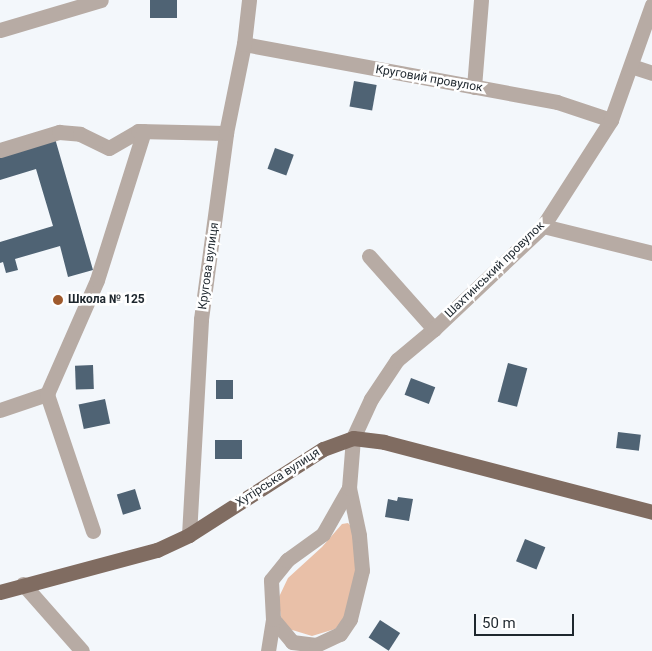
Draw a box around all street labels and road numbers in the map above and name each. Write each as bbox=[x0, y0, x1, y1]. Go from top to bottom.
street label: Круговий провулок bbox=[374, 62, 484, 96]
street label: Шахтинський провулок bbox=[442, 219, 548, 321]
street label: Кругова вулиця bbox=[196, 221, 222, 311]
street label: Хутірська вулиця bbox=[233, 446, 323, 510]

